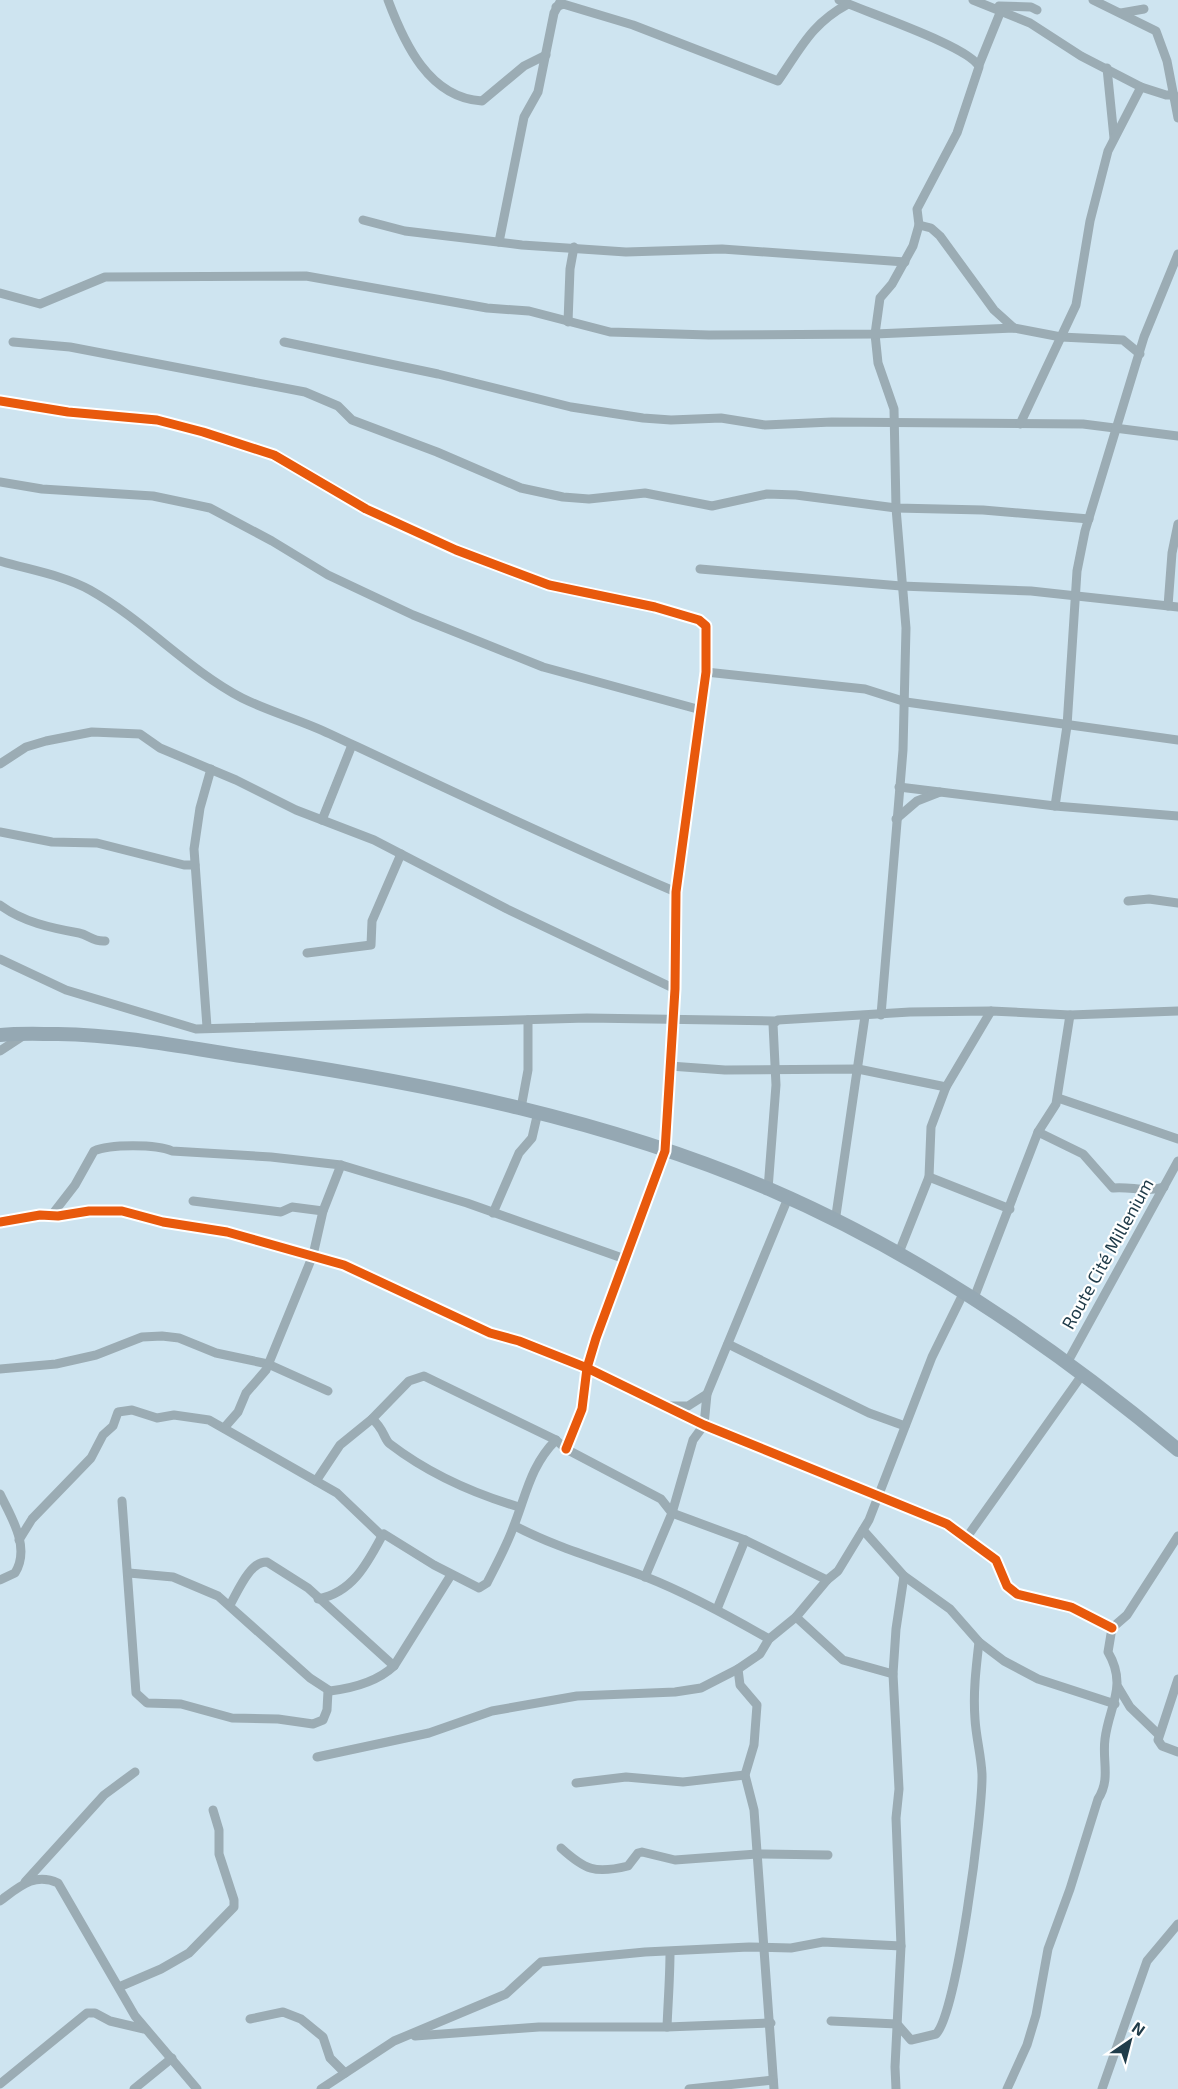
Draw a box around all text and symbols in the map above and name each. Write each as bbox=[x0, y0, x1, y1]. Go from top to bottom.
street label: Route Cité Millenium bbox=[1057, 1174, 1158, 1333]
north arrow bbox=[1100, 2011, 1160, 2071]
text: N bbox=[1129, 2017, 1149, 2039]

